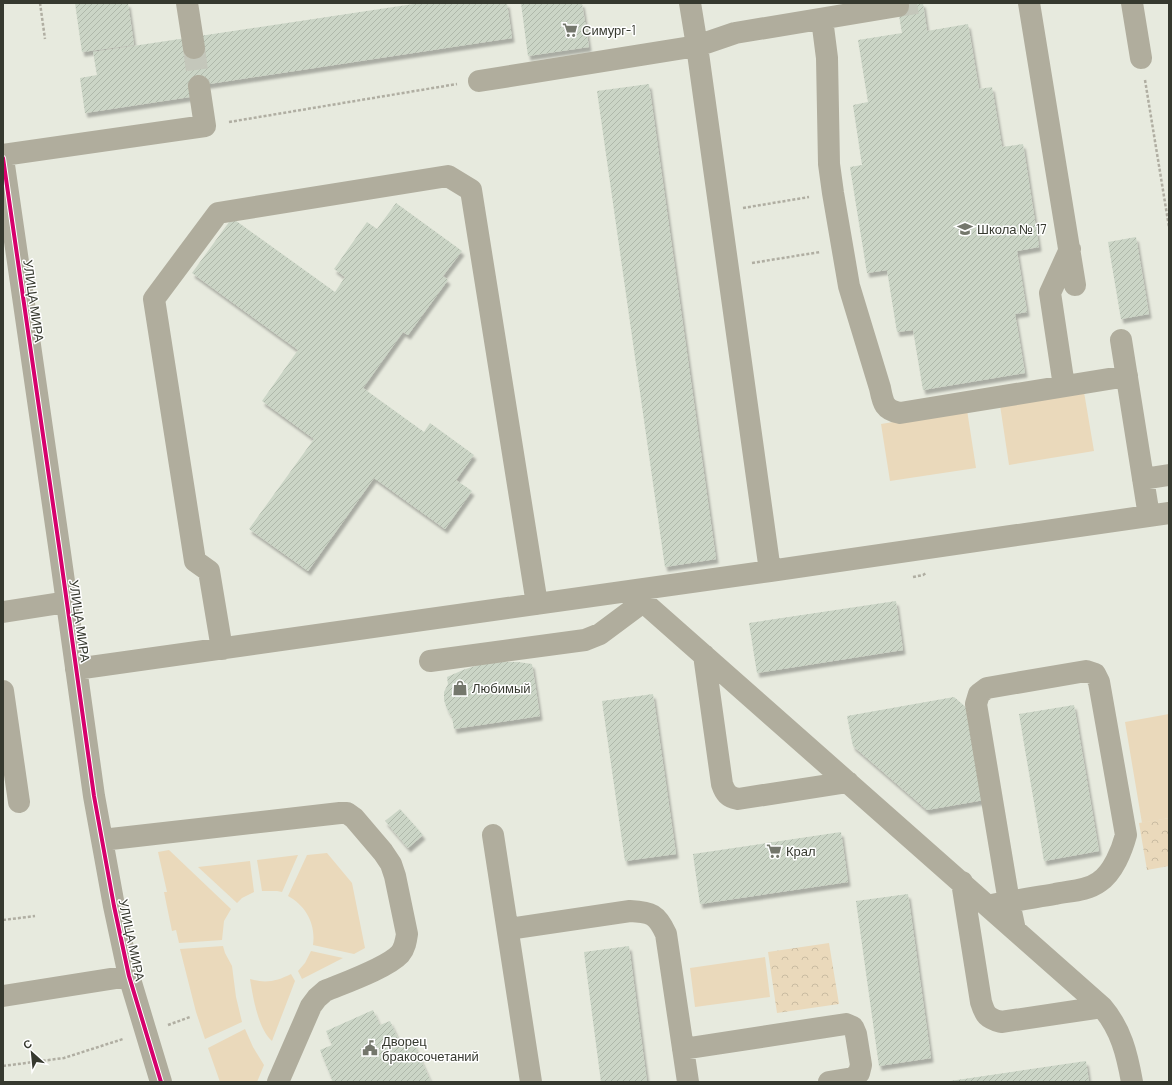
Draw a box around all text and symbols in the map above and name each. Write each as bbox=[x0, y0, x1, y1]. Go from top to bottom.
supermarket icon: Симург-1 bbox=[561, 21, 579, 39]
place label: Симург-1 bbox=[582, 22, 636, 38]
school or university icon: Школа № 17 bbox=[956, 220, 974, 238]
place label: Школа № 17 bbox=[977, 221, 1046, 237]
street label: УЛИЦА МИРА bbox=[20, 259, 48, 344]
street label: УЛИЦА МИРА bbox=[66, 579, 94, 664]
shop icon: Любимый bbox=[451, 679, 469, 697]
place label: Любимый bbox=[472, 680, 531, 696]
supermarket icon: Крал bbox=[765, 842, 783, 860]
place label: Крал bbox=[786, 843, 816, 859]
street label: УЛИЦА МИРА bbox=[116, 898, 149, 983]
north arrow bbox=[12, 1033, 52, 1073]
place label: Дворец бракосочетаний bbox=[382, 1033, 479, 1064]
text: С bbox=[21, 1036, 34, 1051]
public building icon: Дворец бракосочетаний bbox=[361, 1039, 379, 1057]

